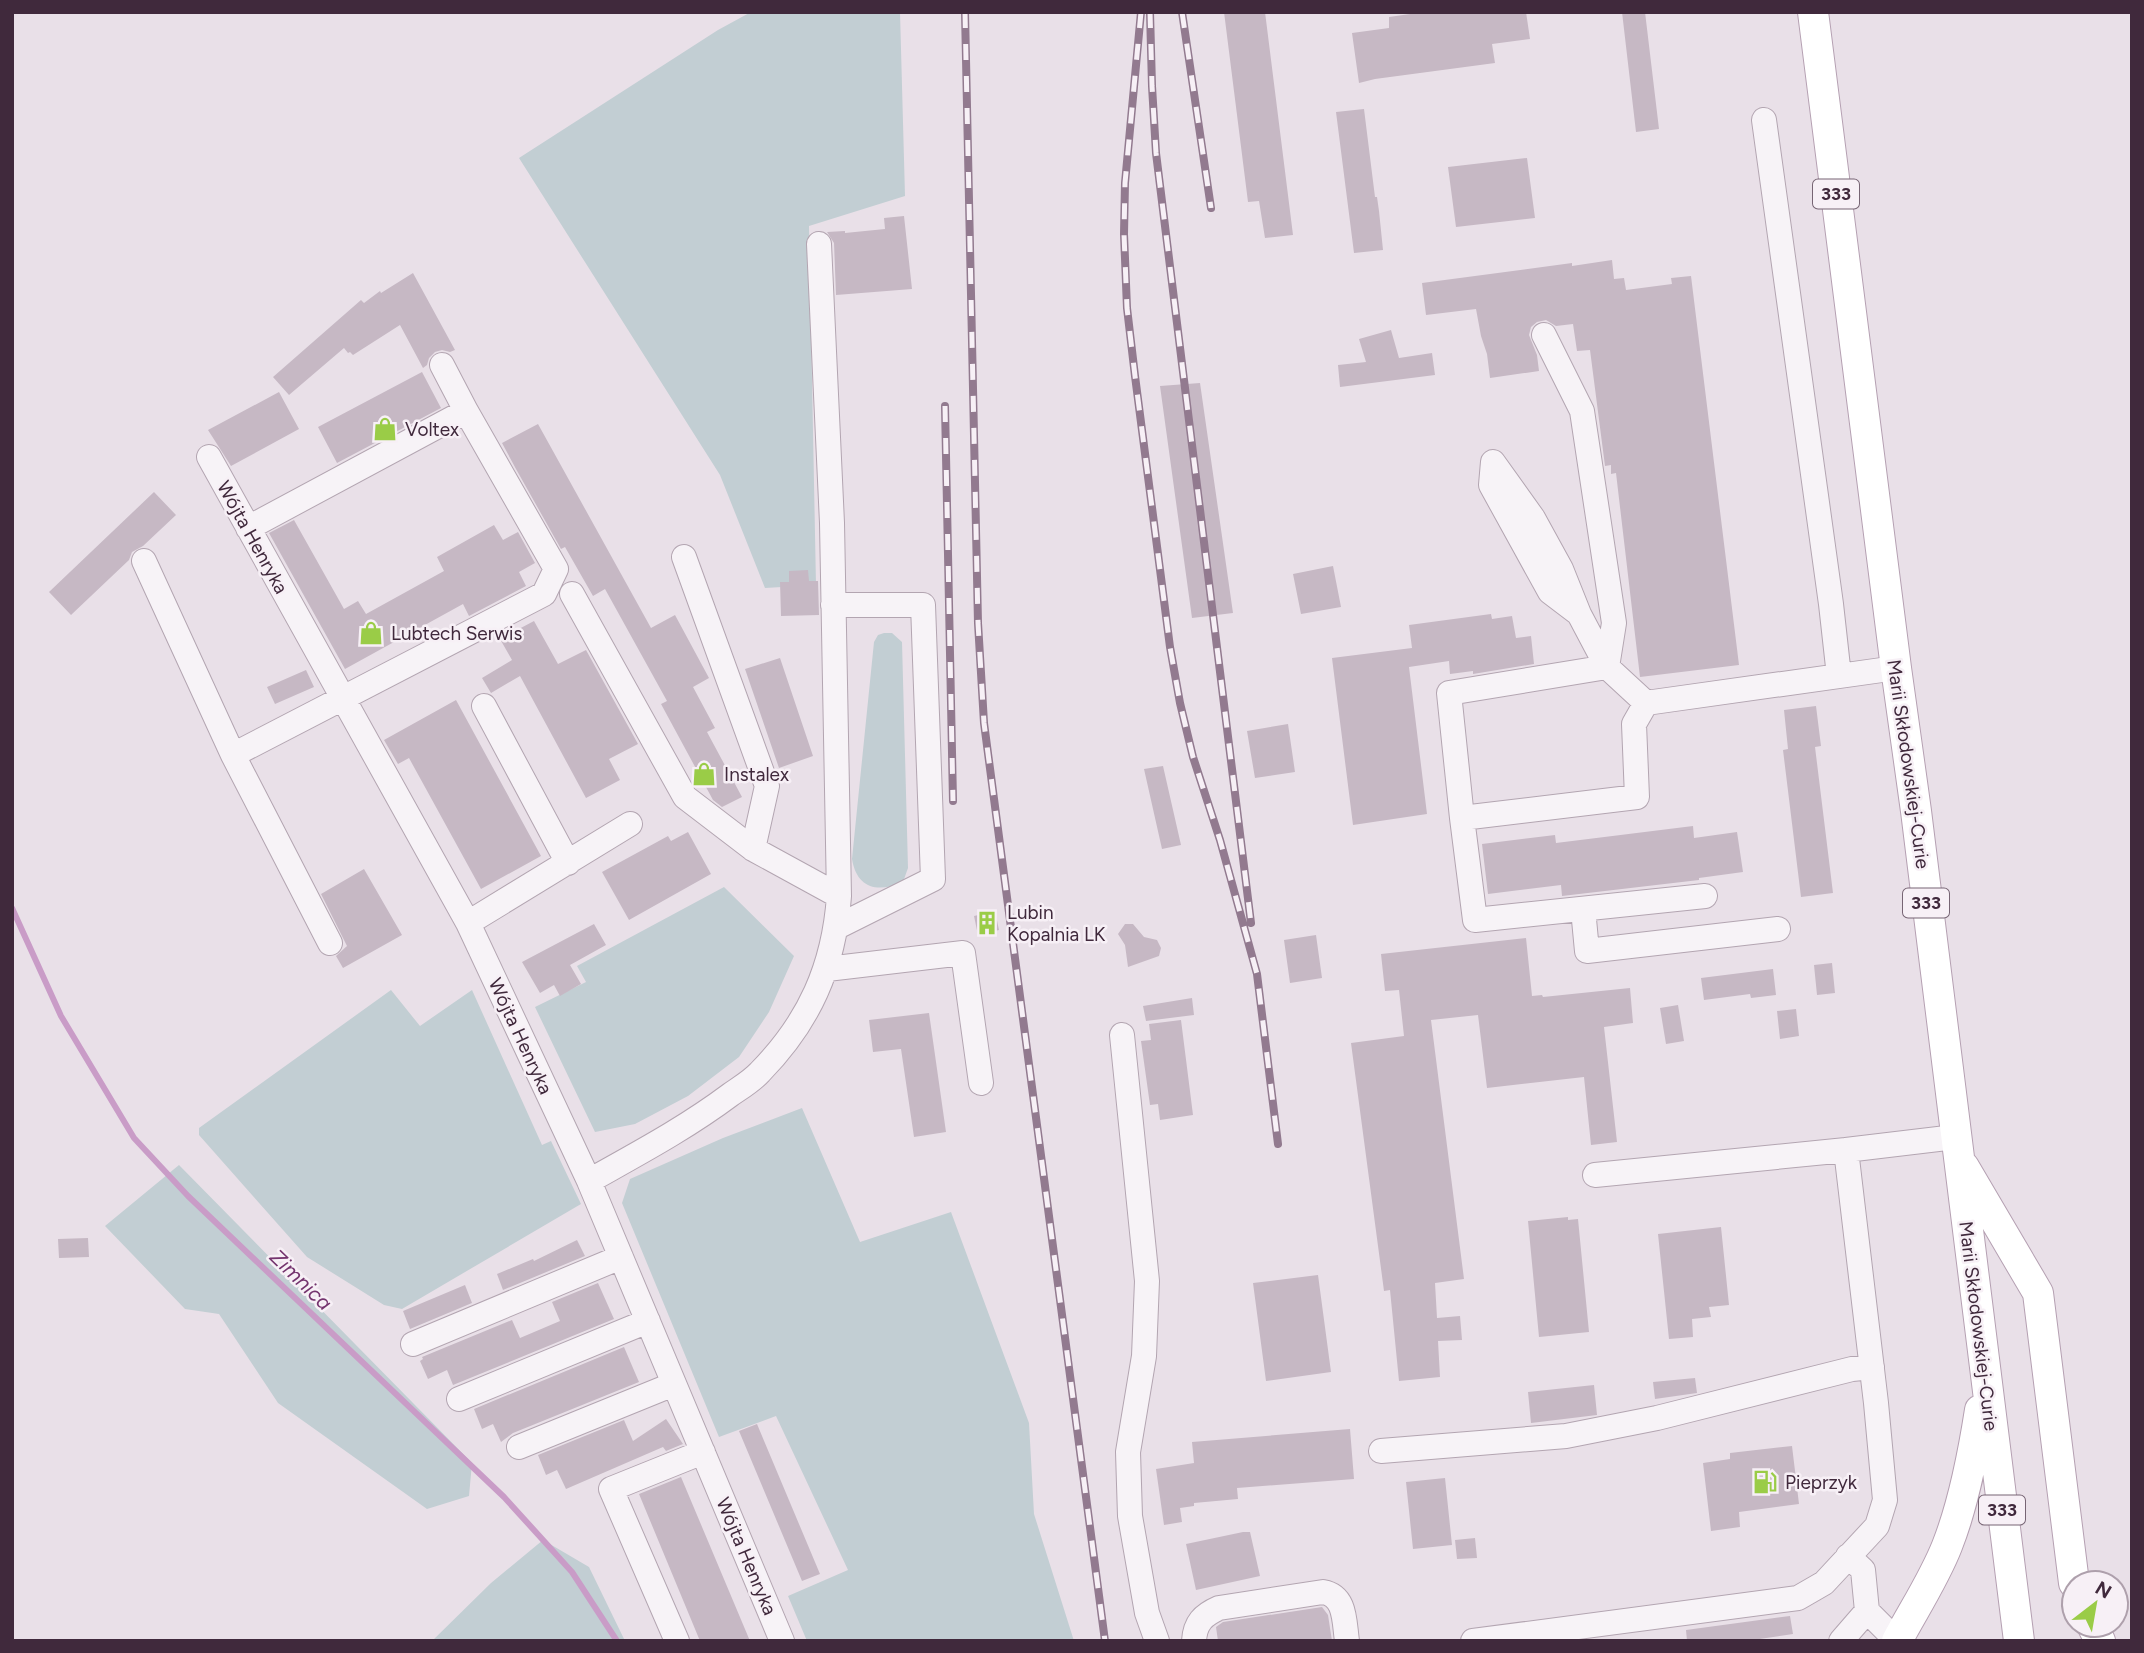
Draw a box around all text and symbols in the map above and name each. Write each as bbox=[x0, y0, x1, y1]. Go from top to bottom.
road number: 333 bbox=[1813, 180, 1859, 209]
shop icon: Voltex bbox=[371, 415, 399, 443]
place label: Voltex bbox=[405, 418, 459, 441]
street label: Wójta Henryka bbox=[212, 477, 293, 598]
shop icon: Lubtech Serwis bbox=[357, 619, 385, 647]
place label: Lubtech Serwis bbox=[391, 622, 522, 645]
street label: Marii Skłodowskiej-Curie bbox=[1882, 658, 1935, 870]
shop icon: Instalex bbox=[690, 760, 718, 788]
place label: Instalex bbox=[724, 763, 789, 786]
road number: 333 bbox=[1903, 888, 1949, 918]
place label: Lubin Kopalnia LK bbox=[1007, 901, 1106, 946]
building icon: Lubin Kopalnia LK bbox=[973, 909, 1001, 937]
street label: Wójta Henryka bbox=[484, 974, 557, 1098]
street label: Marii Skłodowskiej-Curie bbox=[1954, 1220, 2003, 1432]
water label: Zimnica bbox=[265, 1244, 338, 1315]
fuel station icon: Pieprzyk bbox=[1751, 1468, 1779, 1496]
place label: Pieprzyk bbox=[1785, 1471, 1858, 1494]
street label: Wójta Henryka bbox=[711, 1494, 782, 1618]
road number: 333 bbox=[1979, 1496, 2025, 1525]
north arrow bbox=[2060, 1569, 2130, 1639]
text: N bbox=[2091, 1576, 2116, 1603]

